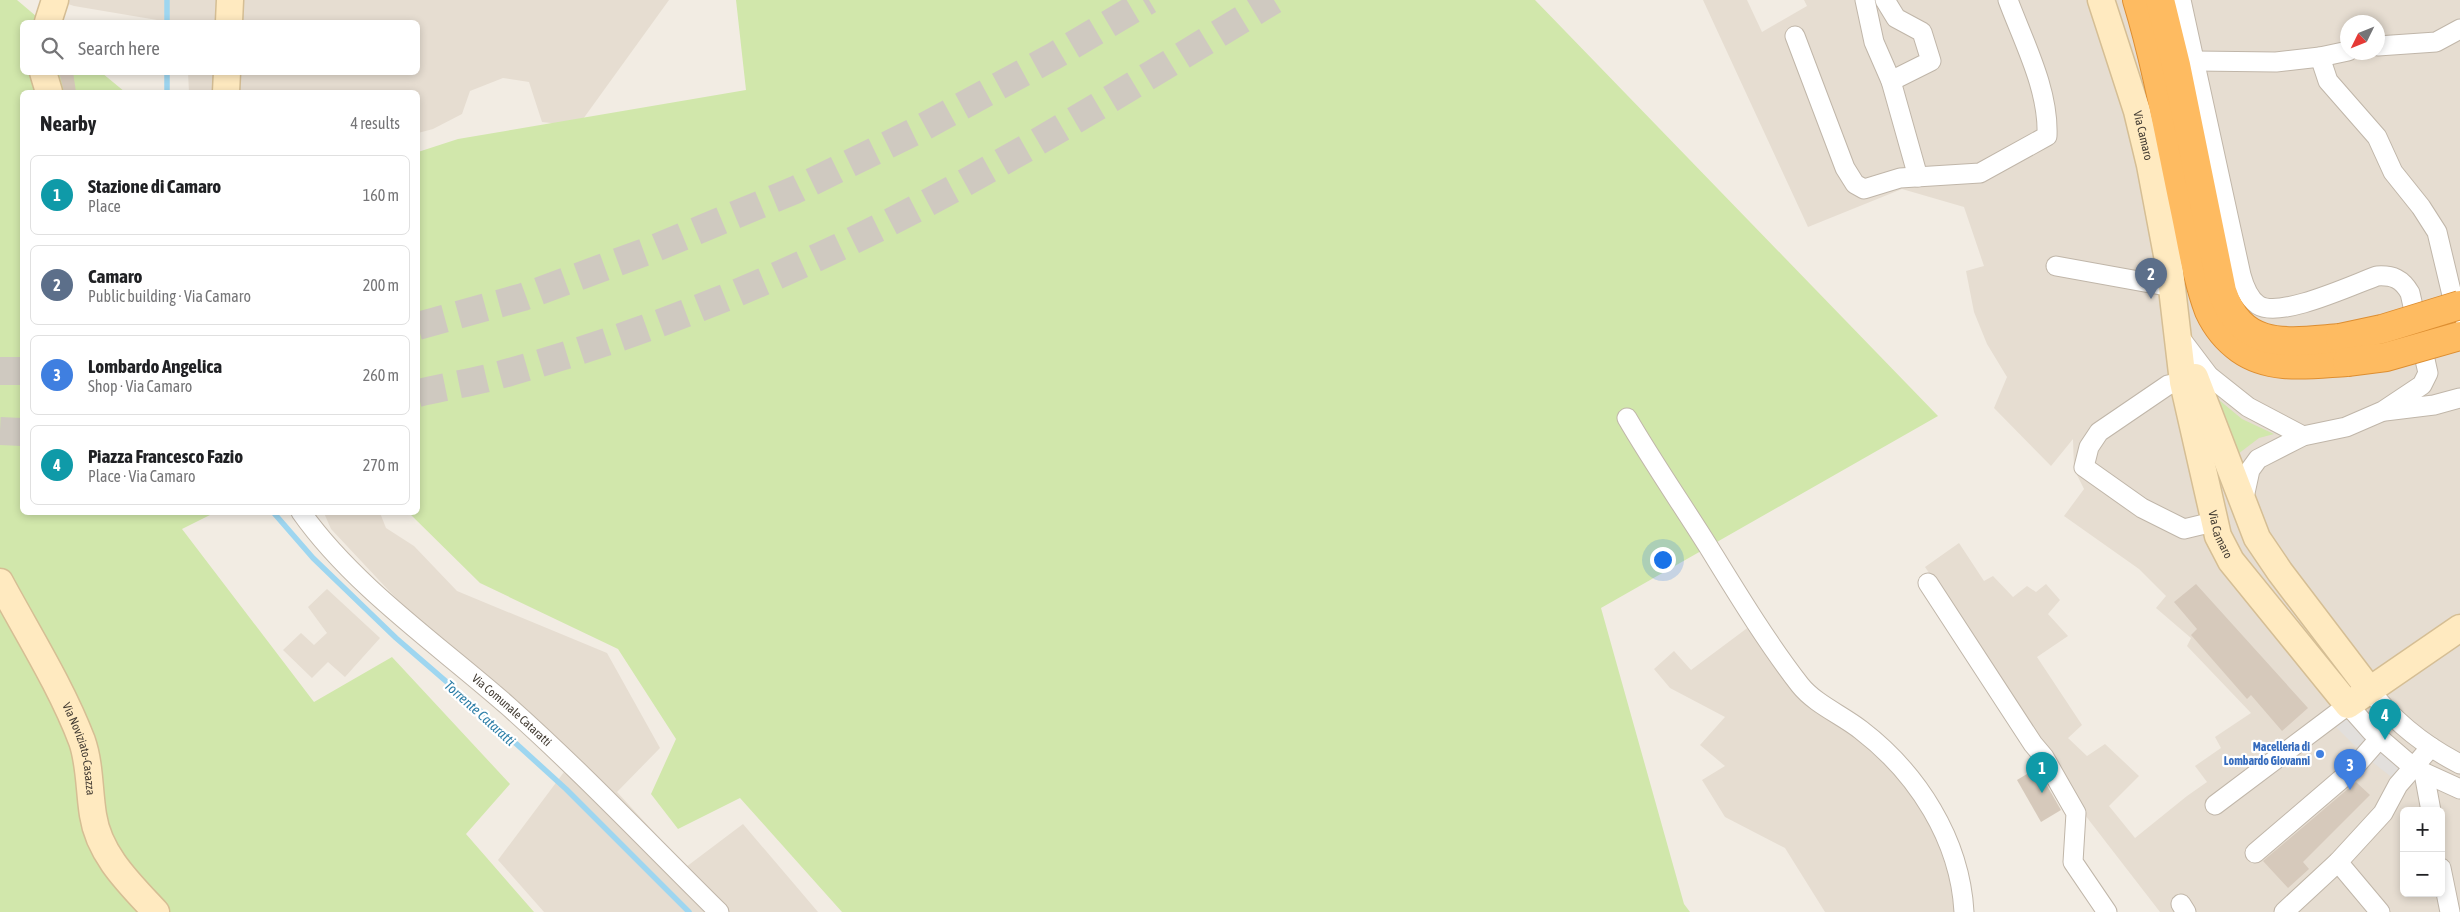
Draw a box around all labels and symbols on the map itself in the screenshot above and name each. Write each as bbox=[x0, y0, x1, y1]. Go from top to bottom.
north arrow bbox=[2340, 15, 2385, 60]
street label: Via Camaro bbox=[2130, 110, 2156, 162]
pin: 2 bbox=[2135, 258, 2167, 299]
street label: Via Camaro bbox=[2205, 509, 2236, 561]
your location bbox=[1650, 547, 1676, 573]
street label: Via Comunale Cataratti bbox=[469, 671, 554, 749]
water label: Torrente Cataratti bbox=[441, 677, 519, 749]
pin: 4 bbox=[2369, 699, 2401, 740]
street label: Via Noviziato-Casazza bbox=[59, 700, 98, 796]
place label: Macelleria di Lombardo Giovanni bbox=[2224, 740, 2310, 768]
marker: Macelleria di Lombardo Giovanni bbox=[2314, 748, 2326, 760]
pin: 3 bbox=[2334, 749, 2366, 790]
pin: 1 bbox=[2026, 752, 2058, 793]

